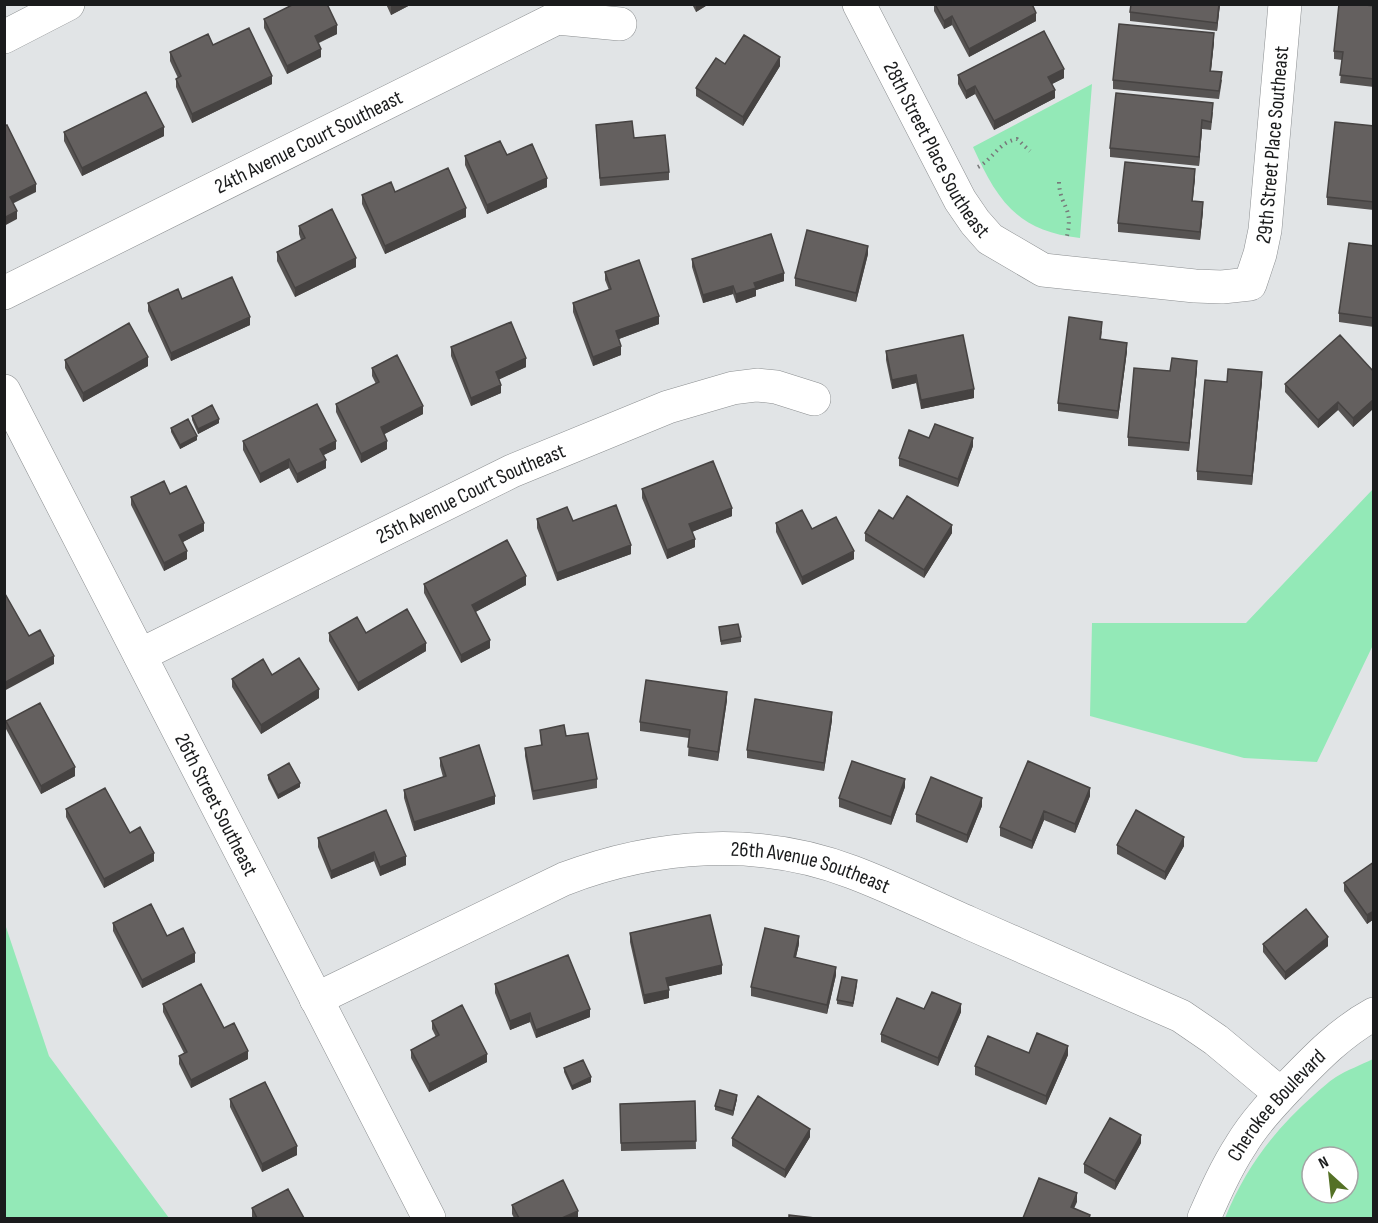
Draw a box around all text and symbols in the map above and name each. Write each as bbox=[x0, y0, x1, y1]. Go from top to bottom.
street label: 29th Street Place Southeast bbox=[1250, 45, 1294, 246]
street label: 28th Street Place Southeast bbox=[878, 57, 995, 243]
street label: 24th Avenue Court Southeast bbox=[210, 84, 407, 199]
street label: 25th Avenue Court Southeast bbox=[372, 438, 569, 549]
street label: 26th Street Southeast bbox=[170, 729, 263, 880]
street label: 26th Avenue Southeast bbox=[730, 836, 894, 898]
street label: Cherokee Boulevard bbox=[1222, 1044, 1331, 1166]
north arrow bbox=[1300, 1145, 1360, 1205]
text: N bbox=[1316, 1153, 1332, 1173]

